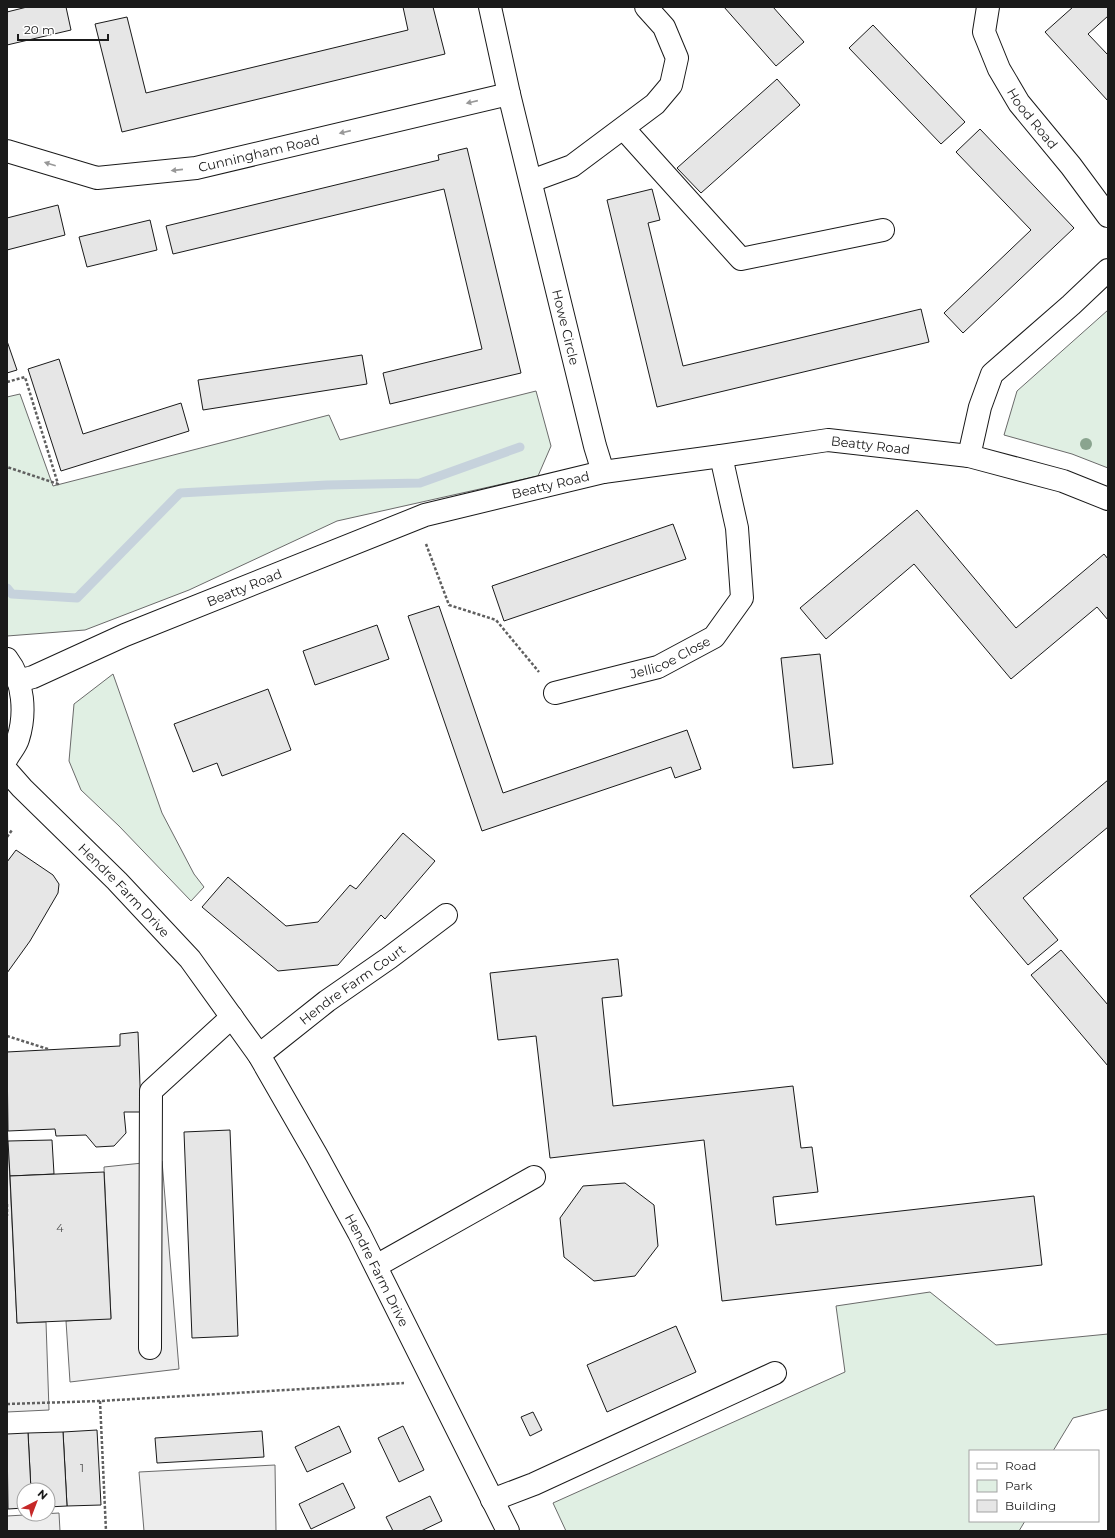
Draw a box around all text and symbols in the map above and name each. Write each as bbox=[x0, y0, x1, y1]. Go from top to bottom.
scale bar bbox=[18, 16, 108, 42]
text: 20 m bbox=[24, 22, 55, 37]
street label: Hood Road bbox=[1004, 85, 1061, 152]
one-way arrow bbox=[465, 100, 478, 106]
one-way arrow bbox=[339, 130, 351, 136]
street label: Cunningham Road bbox=[197, 131, 321, 175]
one-way arrow bbox=[44, 161, 56, 167]
one-way arrow bbox=[171, 166, 183, 173]
street label: Howe Circle bbox=[549, 288, 583, 367]
street label: Beatty Road bbox=[830, 432, 911, 457]
street label: Beatty Road bbox=[510, 468, 591, 502]
street label: Beatty Road bbox=[204, 565, 284, 610]
street label: Jellicoe Close bbox=[627, 632, 713, 682]
street label: Hendre Farm Drive bbox=[75, 840, 173, 940]
street label: Hendre Farm Court bbox=[296, 941, 408, 1028]
street label: Hendre Farm Drive bbox=[342, 1211, 412, 1329]
house number: 4 bbox=[56, 1221, 64, 1235]
legend bbox=[969, 1450, 1099, 1522]
text: Road bbox=[1005, 1458, 1036, 1473]
house number: 1 bbox=[80, 1461, 84, 1475]
text: Park bbox=[1005, 1478, 1033, 1493]
north arrow bbox=[16, 1482, 56, 1522]
text: N bbox=[35, 1486, 51, 1503]
text: Building bbox=[1005, 1498, 1056, 1513]

